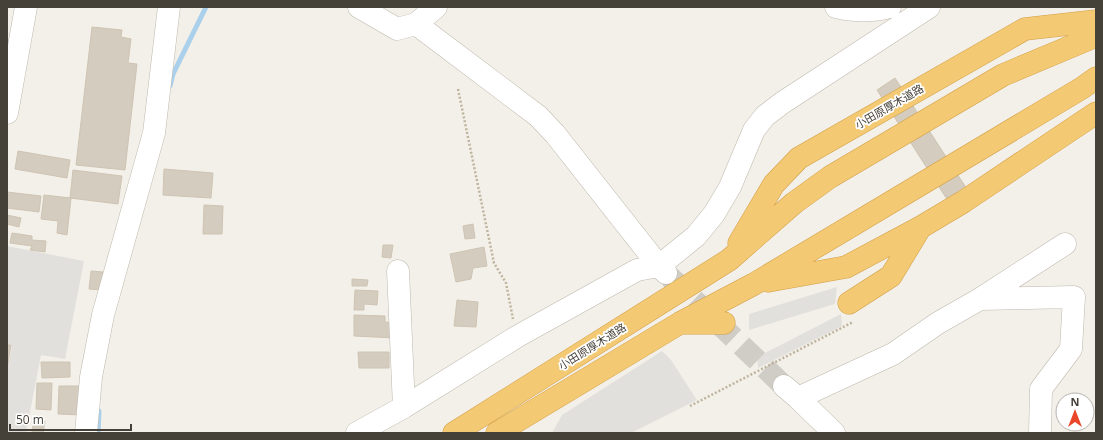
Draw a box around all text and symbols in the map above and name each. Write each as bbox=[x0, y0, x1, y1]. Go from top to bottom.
street label: 小田原厚木道路 bbox=[852, 80, 926, 132]
street label: 小田原厚木道路 bbox=[555, 319, 629, 373]
north arrow bbox=[1055, 392, 1095, 432]
text: N bbox=[1071, 394, 1079, 409]
scale bar bbox=[10, 406, 131, 432]
text: 50 m bbox=[16, 411, 44, 428]

